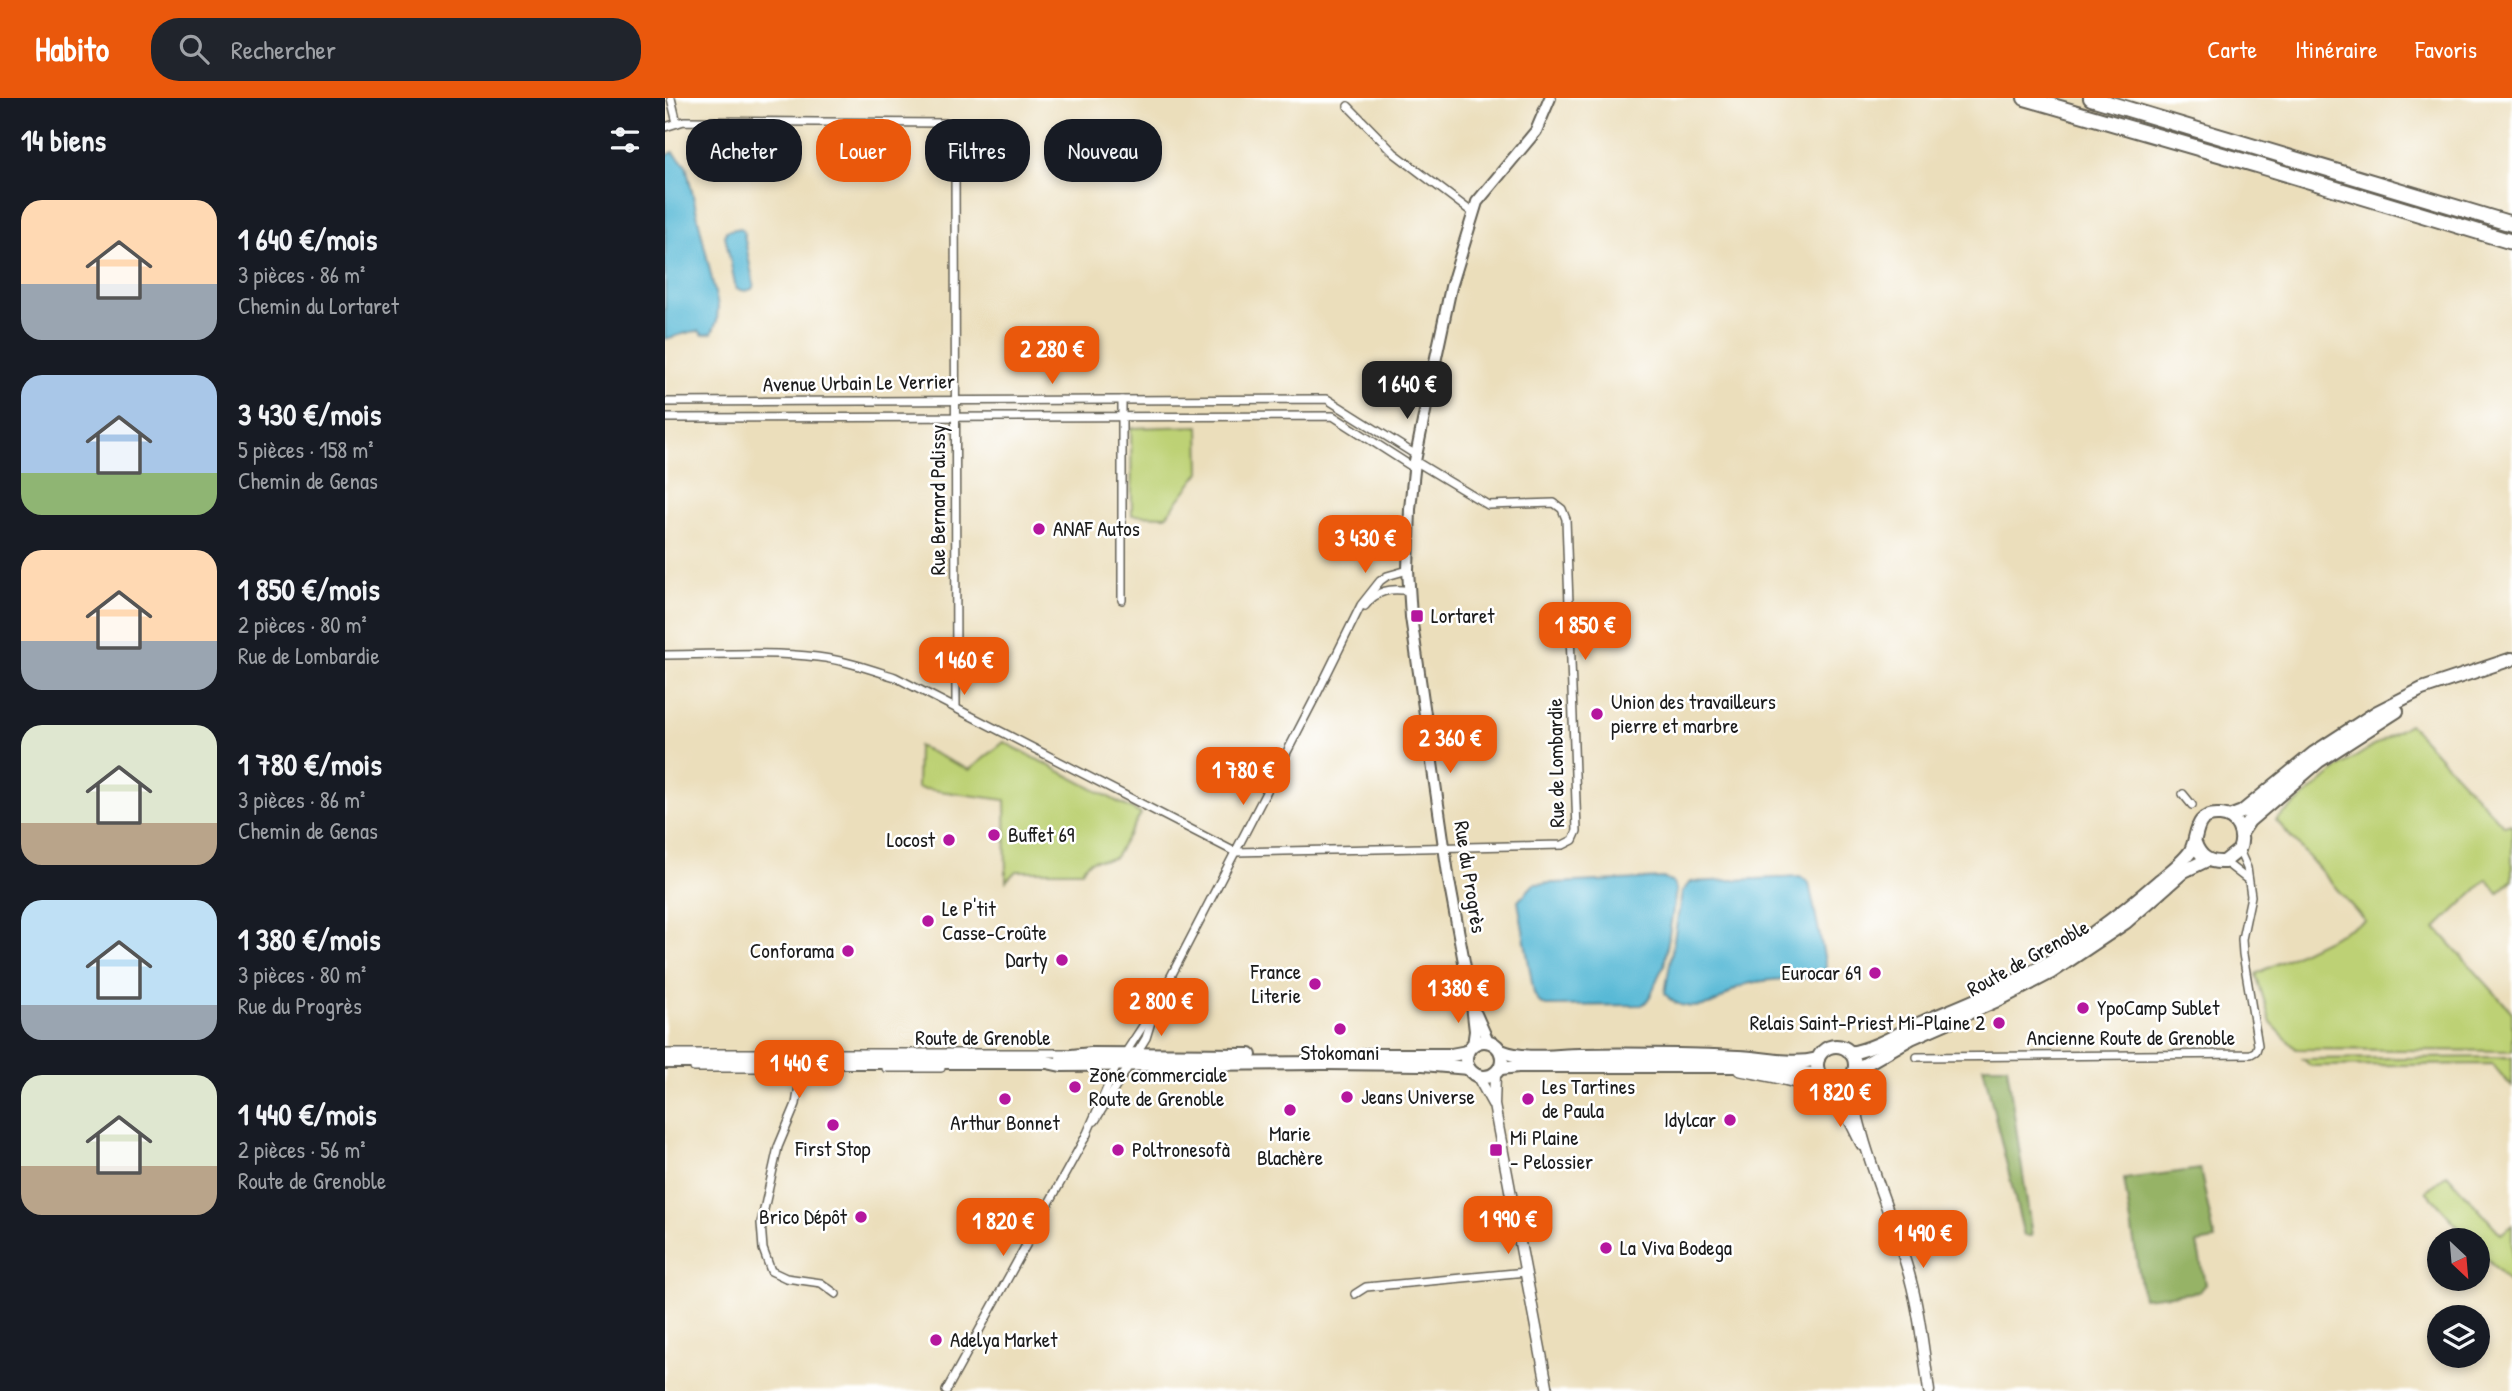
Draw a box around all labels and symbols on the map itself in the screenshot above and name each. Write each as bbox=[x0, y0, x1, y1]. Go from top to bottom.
pin: 2 280 € bbox=[987, 327, 1117, 386]
pin: 1 640 € bbox=[1342, 362, 1472, 421]
street label: Avenue Urbain Le Verrier bbox=[763, 366, 955, 399]
street label: Rue Bernard Palissy bbox=[923, 425, 952, 575]
place label: ANAF Autos bbox=[1053, 514, 1140, 543]
pin: 3 430 € bbox=[1300, 516, 1430, 575]
marker: ANAF Autos bbox=[1031, 521, 1047, 537]
place label: Lortaret bbox=[1431, 601, 1495, 630]
pin: 1 850 € bbox=[1520, 602, 1650, 662]
marker: Lortaret bbox=[1409, 608, 1425, 624]
pin: 1 460 € bbox=[899, 638, 1029, 697]
place label: Union des travailleurs pierre et marbre bbox=[1611, 687, 1776, 740]
street label: Rue de Lombardie bbox=[1540, 698, 1571, 828]
marker: Union des travailleurs pierre et marbre bbox=[1589, 706, 1605, 722]
pin: 2 360 € bbox=[1385, 716, 1515, 775]
pin: 1 780 € bbox=[1178, 748, 1308, 807]
street label: Rue du Progrès bbox=[1447, 819, 1494, 935]
place label: Buffet 69 bbox=[1008, 820, 1075, 849]
place label: Locost bbox=[887, 825, 936, 854]
marker: Buffet 69 bbox=[986, 827, 1002, 843]
marker: Locost bbox=[941, 832, 957, 848]
place label: Le P'tit Casse-Croûte bbox=[942, 894, 1047, 947]
street label: Route de Grenoble bbox=[1962, 912, 2094, 1003]
marker: Le P'tit Casse-Croûte bbox=[920, 913, 936, 929]
place label: Conforama bbox=[750, 936, 834, 965]
marker: Conforama bbox=[840, 943, 856, 959]
place label: Darty bbox=[1006, 945, 1048, 974]
marker: Darty bbox=[1054, 952, 1070, 968]
place label: France Literie bbox=[1250, 957, 1301, 1010]
place label: Eurocar 69 bbox=[1781, 958, 1861, 987]
pin: 1 380 € bbox=[1393, 965, 1523, 1025]
marker: Eurocar 69 bbox=[1867, 965, 1883, 981]
marker: France Literie bbox=[1307, 976, 1323, 992]
pin: 2 800 € bbox=[1096, 978, 1226, 1038]
place label: YpoCamp Sublet bbox=[2097, 993, 2220, 1022]
marker: YpoCamp Sublet bbox=[2075, 1000, 2091, 1016]
place label: Relais Saint-Priest Mi-Plaine 2 bbox=[1750, 1008, 1985, 1037]
marker: Relais Saint-Priest Mi-Plaine 2 bbox=[1991, 1015, 2007, 1031]
marker: Stokomani bbox=[1332, 1021, 1348, 1037]
street label: Route de Grenoble bbox=[915, 1023, 1051, 1052]
street label: Ancienne Route de Grenoble bbox=[2027, 1023, 2235, 1052]
place label: Stokomani bbox=[1300, 1038, 1380, 1067]
pin: 1 440 € bbox=[734, 1040, 864, 1100]
place label: Zone commerciale Route de Grenoble bbox=[1089, 1060, 1227, 1113]
pin: 1 820 € bbox=[1775, 1070, 1905, 1129]
place label: Les Tartines de Paula bbox=[1542, 1072, 1635, 1125]
marker: Zone commerciale Route de Grenoble bbox=[1067, 1079, 1083, 1095]
place label: Jeans Universe bbox=[1361, 1082, 1475, 1111]
marker: Jeans Universe bbox=[1339, 1089, 1355, 1105]
marker: Arthur Bonnet bbox=[997, 1091, 1013, 1107]
marker: Les Tartines de Paula bbox=[1520, 1091, 1536, 1107]
marker: Marie Blachère bbox=[1282, 1102, 1298, 1118]
place label: Idylcar bbox=[1664, 1105, 1716, 1134]
place label: Arthur Bonnet bbox=[950, 1108, 1060, 1137]
marker: Idylcar bbox=[1722, 1112, 1738, 1128]
marker: First Stop bbox=[825, 1117, 841, 1133]
place label: Marie Blachère bbox=[1257, 1119, 1323, 1172]
place label: Mi Plaine - Pelossier bbox=[1510, 1123, 1593, 1176]
place label: First Stop bbox=[794, 1134, 871, 1163]
place label: Poltronesofà bbox=[1132, 1135, 1230, 1164]
marker: Poltronesofà bbox=[1110, 1142, 1126, 1158]
marker: Mi Plaine - Pelossier bbox=[1488, 1142, 1504, 1158]
pin: 1 990 € bbox=[1443, 1196, 1573, 1256]
pin: 1 820 € bbox=[938, 1198, 1068, 1258]
place label: Brico Dépôt bbox=[759, 1202, 848, 1231]
marker: Brico Dépôt bbox=[853, 1209, 869, 1225]
pin: 1 490 € bbox=[1858, 1210, 1988, 1270]
north arrow bbox=[2427, 1228, 2490, 1292]
place label: La Viva Bodega bbox=[1620, 1233, 1732, 1262]
marker: La Viva Bodega bbox=[1598, 1240, 1614, 1256]
place label: Adelya Market bbox=[950, 1325, 1058, 1354]
marker: Adelya Market bbox=[928, 1332, 944, 1348]

